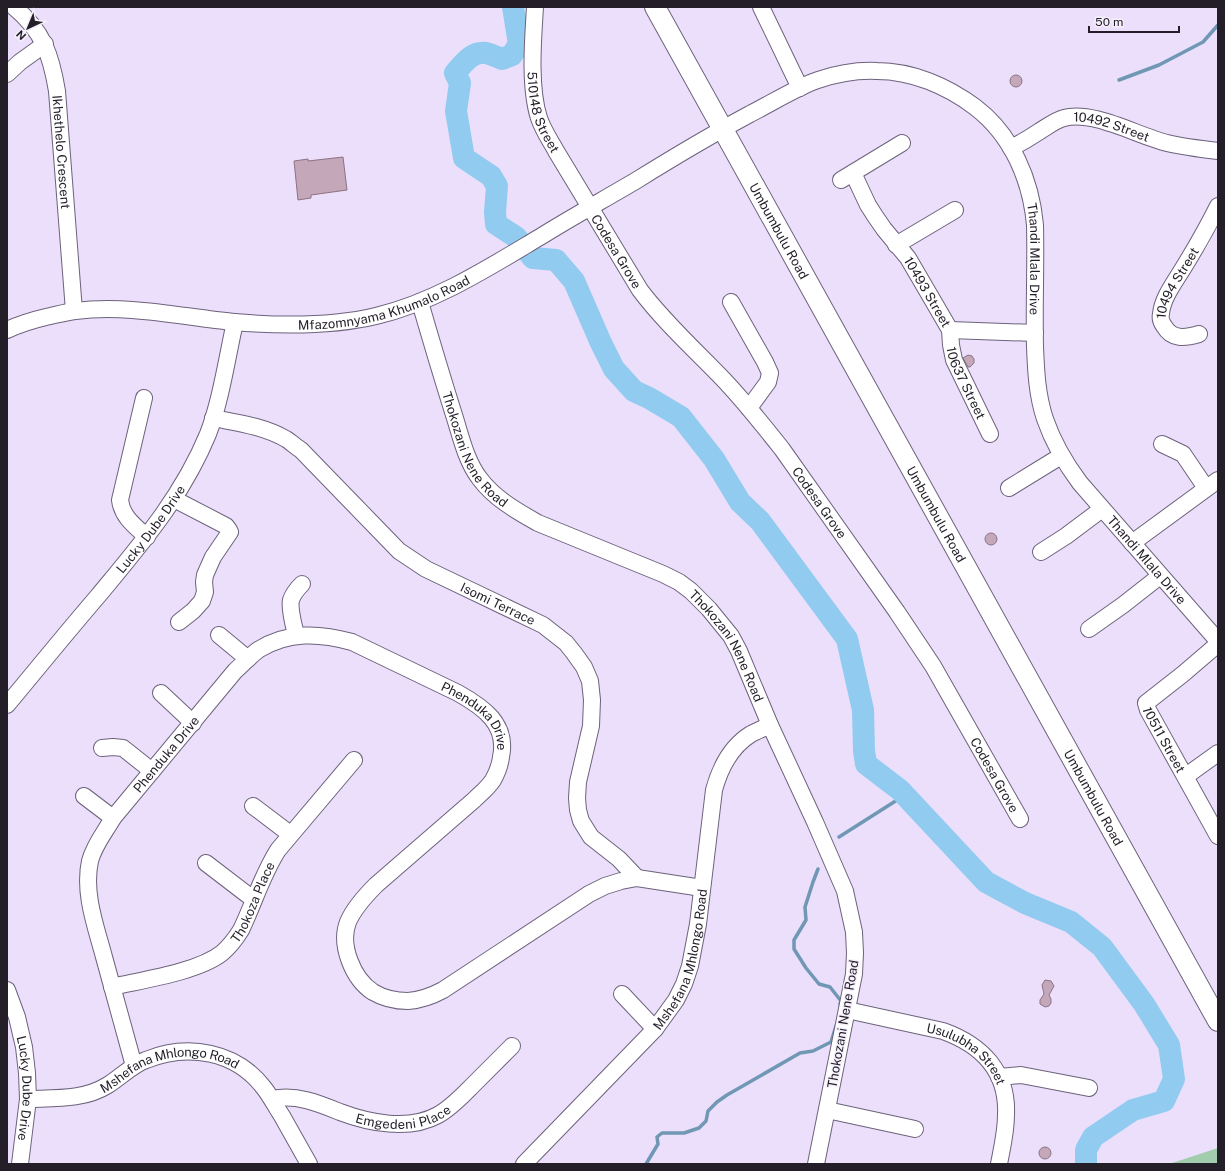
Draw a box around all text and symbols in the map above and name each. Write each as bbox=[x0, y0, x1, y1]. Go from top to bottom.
north arrow bbox=[8, 8, 48, 48]
scale bar bbox=[1089, 8, 1179, 34]
text: 50 m bbox=[1095, 15, 1123, 29]
text: N bbox=[14, 28, 28, 42]
street label: 510148 Street bbox=[525, 71, 563, 155]
street label: Ikhethelo Crescent bbox=[50, 94, 74, 209]
street label: 10492 Street bbox=[1074, 109, 1152, 144]
street label: Umbumbulu Road bbox=[747, 180, 812, 282]
street label: Thandi Mlala Drive bbox=[1025, 202, 1043, 315]
street label: Codesa Grove bbox=[588, 211, 645, 291]
street label: 10494 Street bbox=[1153, 245, 1201, 319]
street label: 10493 Street bbox=[901, 254, 954, 330]
street label: Mfazomnyama Khumalo Road bbox=[298, 272, 472, 332]
street label: 10637 Street bbox=[944, 345, 989, 421]
street label: Thokozani Nene Road bbox=[440, 390, 511, 510]
street label: Umbumbulu Road bbox=[904, 463, 969, 565]
street label: Codesa Grove bbox=[789, 464, 850, 541]
street label: Lucky Dube Drive bbox=[113, 482, 188, 576]
street label: Thandi Mlala Drive bbox=[1105, 513, 1190, 607]
street label: Isomi Terrace bbox=[458, 579, 538, 628]
street label: Thokozani Nene Road bbox=[687, 587, 767, 704]
street label: Phenduka Drive bbox=[439, 679, 510, 751]
street label: 10511 Street bbox=[1140, 705, 1189, 775]
street label: Phenduka Drive bbox=[130, 713, 202, 795]
street label: Codesa Grove bbox=[968, 734, 1022, 815]
street label: Umbumbulu Road bbox=[1061, 747, 1127, 848]
street label: Thokoza Place bbox=[227, 859, 277, 945]
street label: Mshefana Mhlongo Road bbox=[650, 888, 710, 1033]
street label: Thokozani Nene Road bbox=[824, 959, 862, 1089]
street label: Usulubha Street bbox=[925, 1020, 1009, 1087]
street label: Lucky Dube Drive bbox=[14, 1034, 36, 1142]
street label: Mshefana Mhlongo Road bbox=[97, 1044, 242, 1096]
street label: Emgedeni Place bbox=[354, 1102, 454, 1132]

